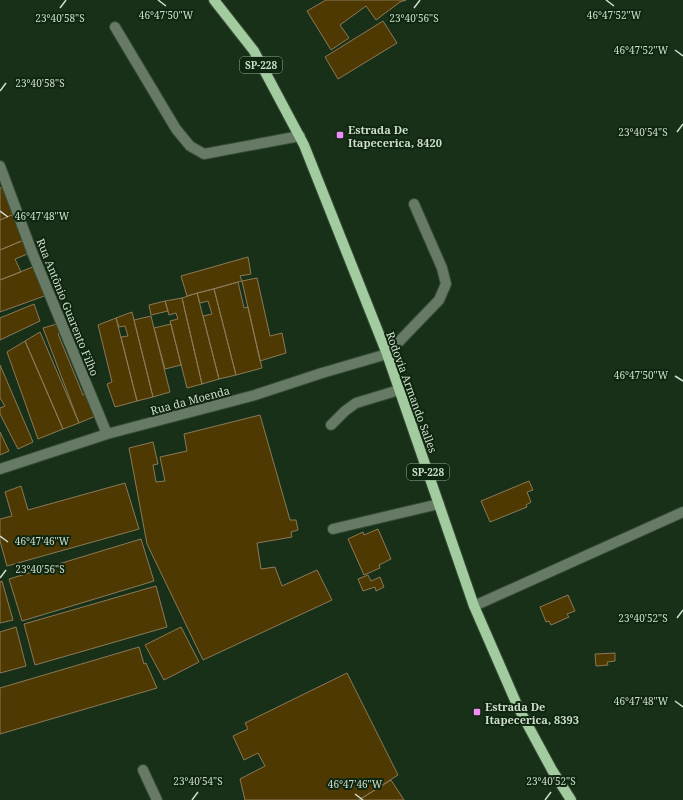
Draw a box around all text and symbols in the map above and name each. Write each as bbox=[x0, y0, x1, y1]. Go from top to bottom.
text: 46°47'50"W bbox=[139, 8, 194, 22]
text: 46°47'52"W bbox=[587, 8, 642, 22]
text: 23°40'58"S bbox=[35, 11, 85, 25]
text: 23°40'56"S bbox=[389, 11, 439, 25]
text: 46°47'52"W bbox=[614, 43, 669, 57]
road number: SP-228 bbox=[240, 57, 282, 73]
text: 23°40'58"S bbox=[15, 76, 65, 90]
place label: Estrada De Itapecerica, 8420 bbox=[348, 122, 442, 150]
text: 23°40'54"S bbox=[618, 125, 668, 139]
marker: Estrada De Itapecerica, 8420 bbox=[335, 130, 345, 140]
text: 46°47'48"W bbox=[15, 209, 70, 223]
street label: Rua Antônio Guarento Filho bbox=[33, 236, 103, 378]
street label: Rodovia Armando Salles bbox=[383, 329, 441, 455]
text: 46°47'50"W bbox=[614, 368, 669, 382]
street label: Rua da Moenda bbox=[149, 382, 231, 418]
road number: SP-228 bbox=[407, 464, 449, 480]
text: 46°47'46"W bbox=[15, 534, 70, 548]
text: 23°40'56"S bbox=[15, 562, 65, 576]
text: 23°40'52"S bbox=[618, 611, 668, 625]
text: 46°47'48"W bbox=[614, 694, 669, 708]
place label: Estrada De Itapecerica, 8393 bbox=[485, 699, 579, 727]
marker: Estrada De Itapecerica, 8393 bbox=[472, 707, 482, 717]
text: 23°40'54"S bbox=[173, 774, 223, 788]
text: 23°40'52"S bbox=[526, 774, 576, 788]
text: 46°47'46"W bbox=[328, 777, 383, 791]

